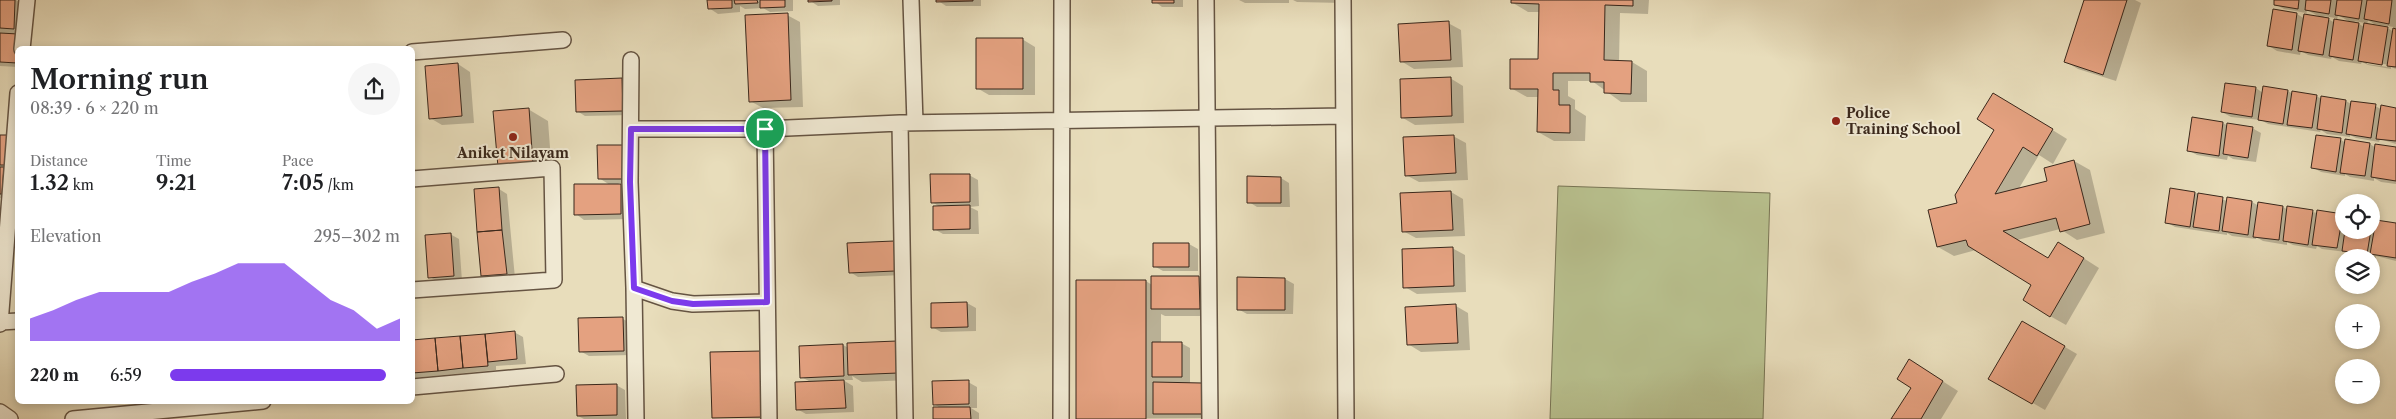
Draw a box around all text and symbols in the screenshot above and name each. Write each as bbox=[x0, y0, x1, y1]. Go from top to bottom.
text: Morning run bbox=[30, 62, 209, 96]
button: share bbox=[348, 63, 400, 115]
text: 08:39 · 6 × 220 m bbox=[30, 98, 159, 118]
place label: Police Training School bbox=[1846, 104, 1961, 138]
pin bbox=[744, 108, 786, 150]
icon: arrive bbox=[751, 115, 779, 143]
marker: Police Training School bbox=[1830, 115, 1842, 127]
marker: Aniket Nilayam bbox=[507, 131, 519, 143]
place label: Aniket Nilayam bbox=[456, 144, 569, 162]
text: Distance bbox=[30, 152, 88, 170]
text: Time bbox=[156, 152, 191, 170]
text: Pace bbox=[282, 152, 314, 170]
text: 1.32 bbox=[30, 170, 69, 195]
text: 9:21 bbox=[156, 170, 196, 195]
text: 7:05 bbox=[282, 170, 324, 195]
text: km bbox=[69, 176, 94, 194]
text: /km bbox=[324, 176, 354, 194]
map controls bbox=[2335, 194, 2380, 404]
button: locate bbox=[2335, 194, 2380, 239]
text: Elevation bbox=[30, 226, 101, 246]
text: 295–302 m bbox=[314, 226, 400, 246]
button: layers bbox=[2335, 249, 2380, 294]
button: + bbox=[2335, 304, 2380, 349]
button: − bbox=[2335, 359, 2380, 404]
text: 220 m bbox=[30, 365, 79, 385]
text: 6:59 bbox=[110, 365, 142, 385]

